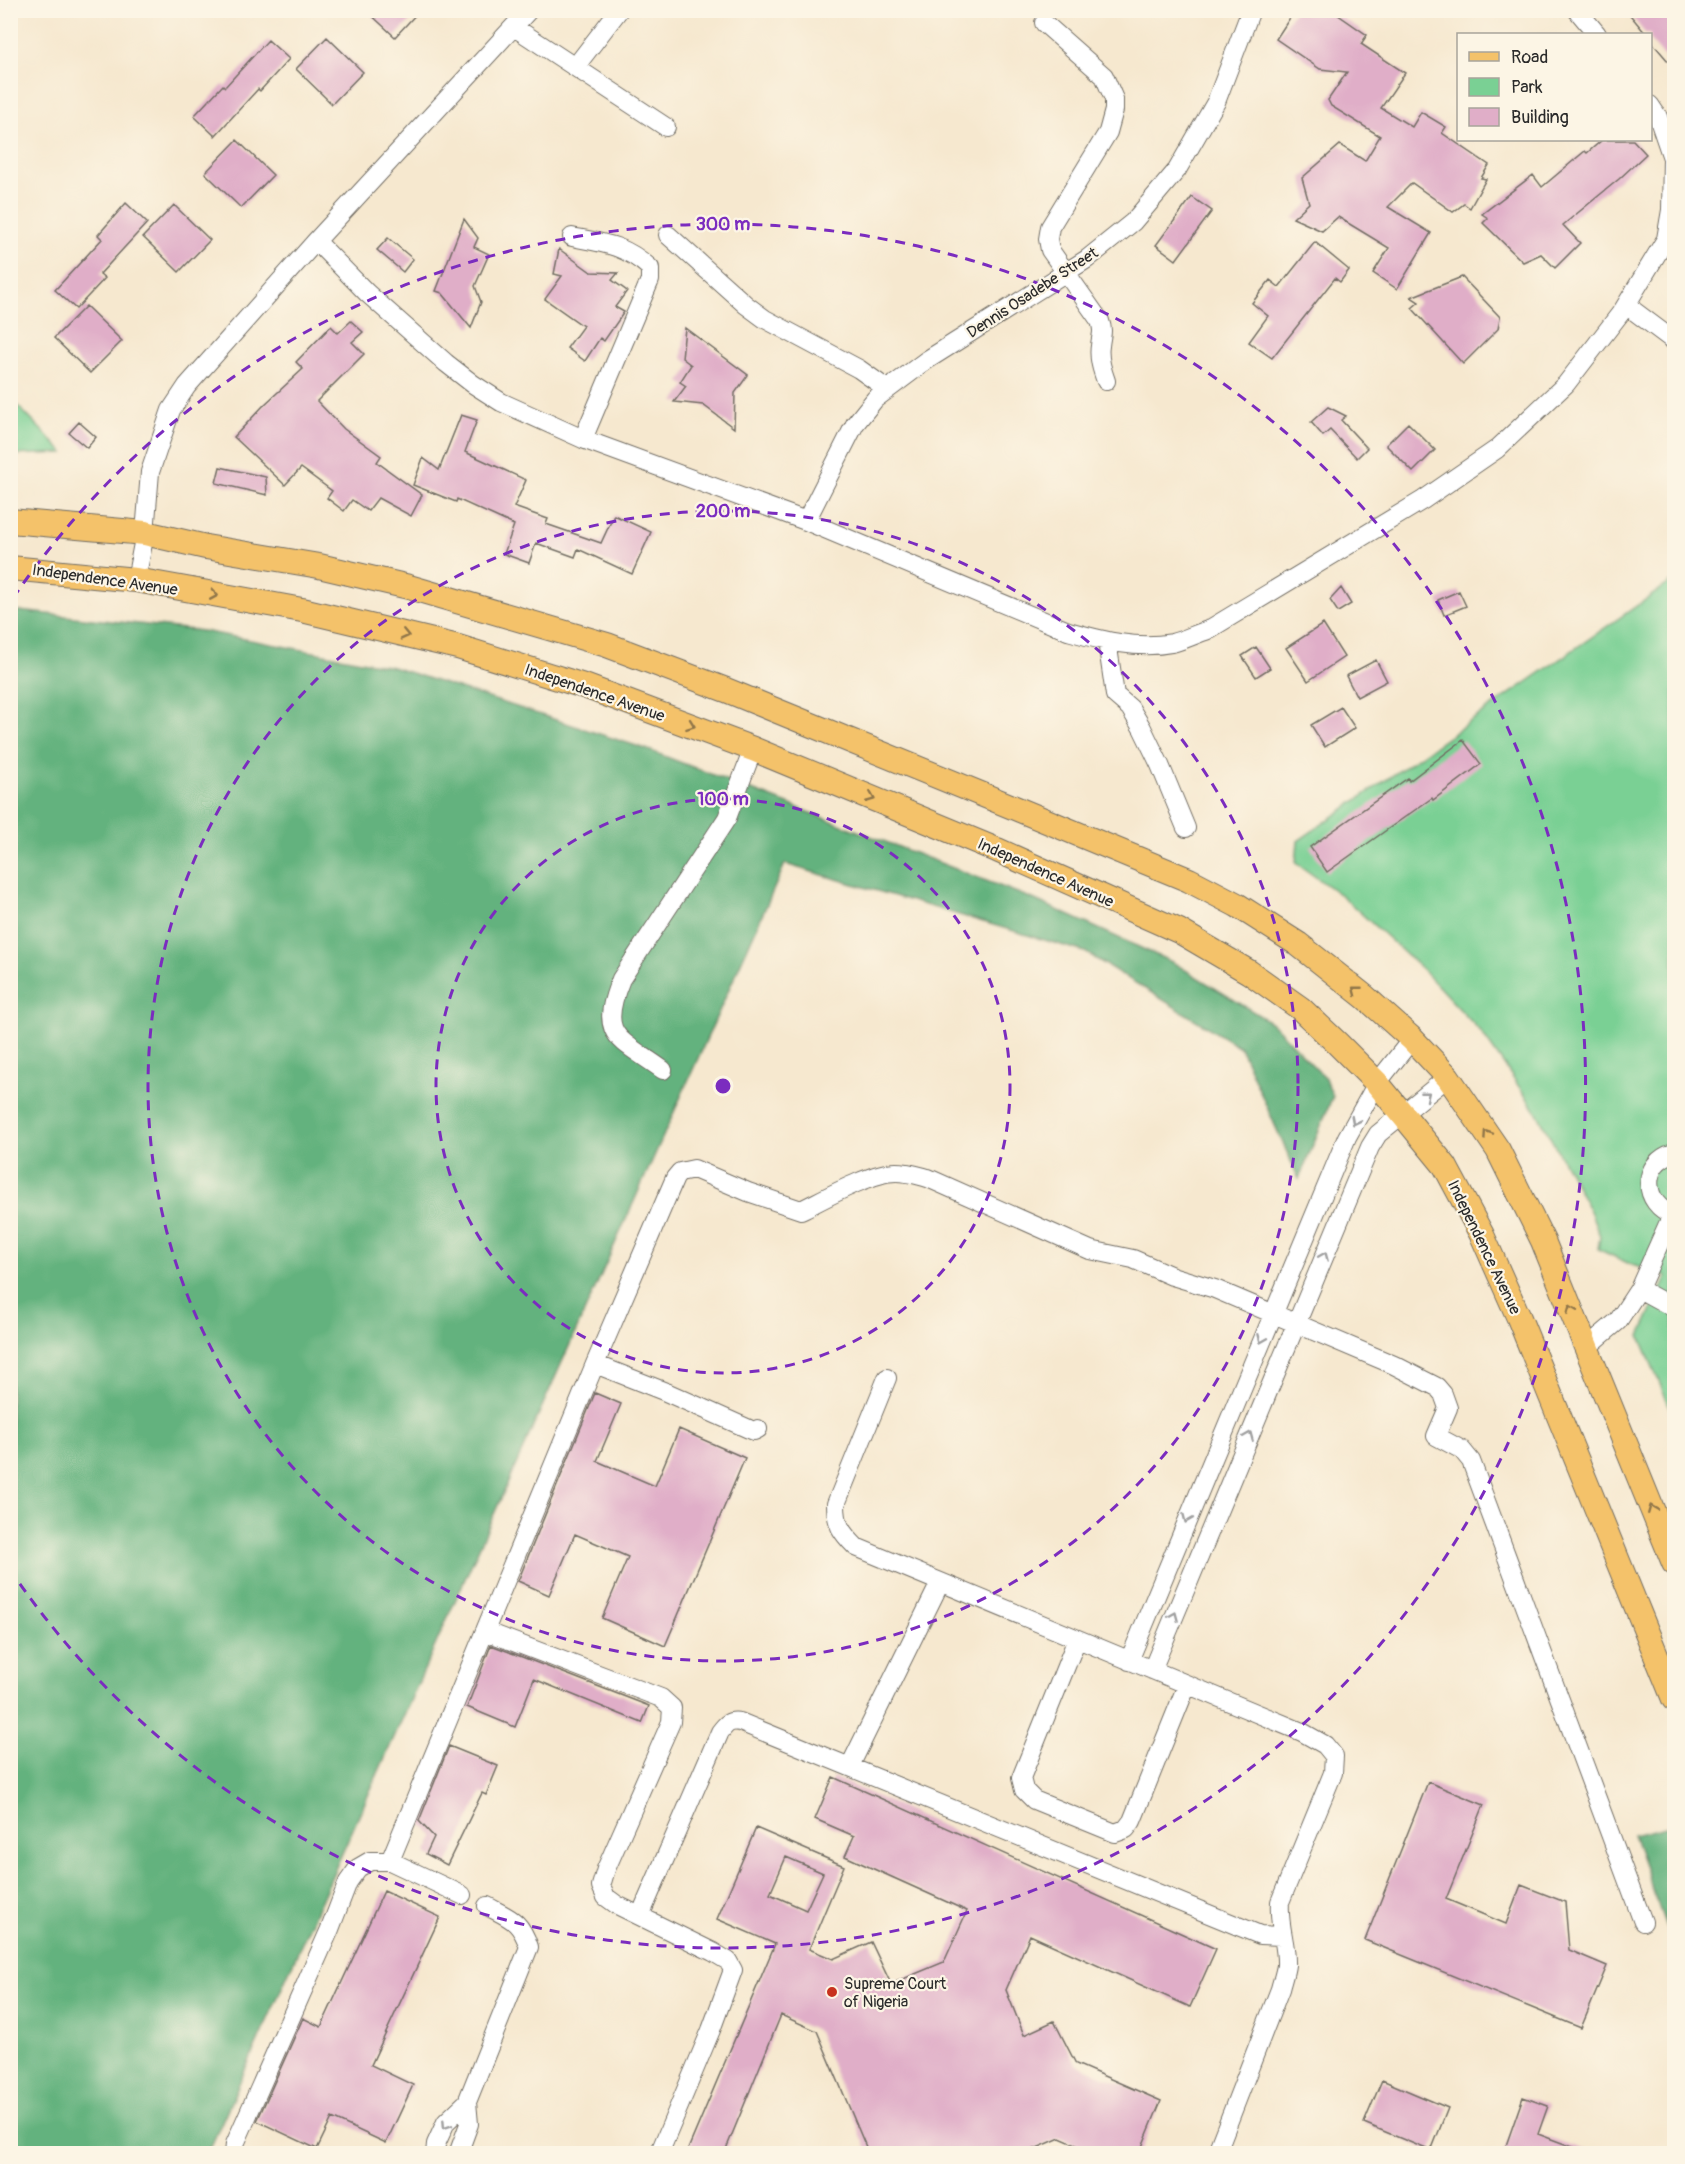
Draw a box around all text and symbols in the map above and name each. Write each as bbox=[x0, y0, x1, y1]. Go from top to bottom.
legend bbox=[1457, 33, 1652, 141]
text: Road bbox=[1511, 46, 1548, 69]
text: Park bbox=[1511, 76, 1543, 99]
text: Building bbox=[1511, 106, 1569, 129]
text: 300 m bbox=[696, 213, 750, 236]
street label: Dennis Osadebe Street bbox=[963, 243, 1102, 343]
text: 200 m bbox=[696, 500, 750, 523]
street label: Independence Avenue bbox=[31, 560, 179, 600]
one-way arrow bbox=[209, 589, 219, 601]
one-way arrow bbox=[400, 627, 410, 640]
street label: Independence Avenue bbox=[522, 660, 667, 726]
one-way arrow bbox=[685, 718, 695, 731]
text: 100 m bbox=[697, 788, 749, 811]
one-way arrow bbox=[865, 791, 876, 803]
street label: Independence Avenue bbox=[974, 834, 1117, 912]
one-way arrow bbox=[1352, 987, 1363, 998]
centre of rings bbox=[713, 1076, 733, 1096]
one-way arrow bbox=[1419, 1092, 1430, 1103]
one-way arrow bbox=[1351, 1115, 1362, 1126]
one-way arrow bbox=[1483, 1129, 1494, 1140]
street label: Independence Avenue bbox=[1443, 1177, 1525, 1318]
one-way arrow bbox=[1317, 1251, 1329, 1262]
one-way arrow bbox=[1566, 1304, 1578, 1315]
one-way arrow bbox=[1257, 1333, 1269, 1344]
one-way arrow bbox=[1242, 1431, 1254, 1442]
one-way arrow bbox=[1647, 1504, 1659, 1515]
one-way arrow bbox=[1182, 1513, 1194, 1524]
one-way arrow bbox=[1167, 1611, 1179, 1622]
place label: Supreme Court of Nigeria bbox=[844, 1974, 947, 2012]
marker: Supreme Court of Nigeria bbox=[825, 1985, 839, 1999]
one-way arrow bbox=[442, 2119, 453, 2130]

